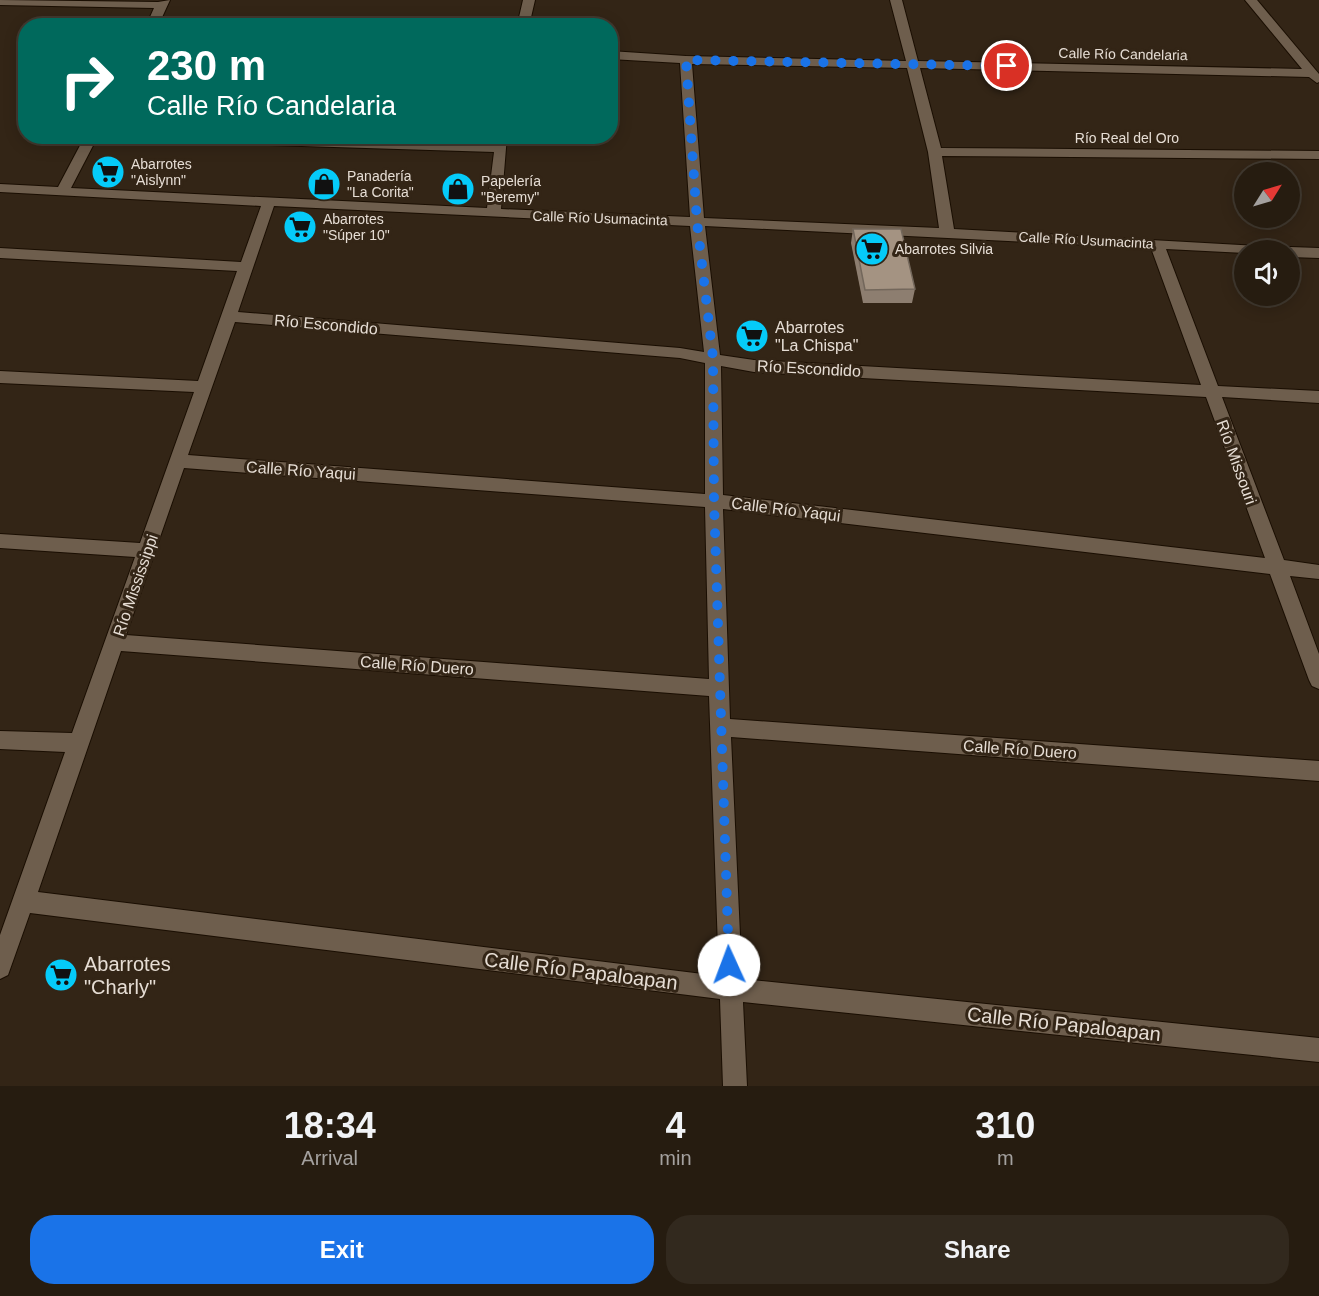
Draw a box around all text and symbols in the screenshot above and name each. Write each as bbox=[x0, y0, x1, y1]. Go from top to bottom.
pin bbox=[981, 40, 1032, 91]
icon: right bbox=[48, 42, 126, 120]
text: 230 m bbox=[147, 42, 266, 89]
street label: Calle Río Candelaria bbox=[1058, 45, 1188, 63]
icon: arrive bbox=[990, 49, 1023, 82]
text: Calle Río Candelaria bbox=[147, 91, 396, 121]
street label: Río Real del Oro bbox=[1075, 130, 1179, 146]
supermarket icon: Abarrotes "Aislynn" bbox=[90, 154, 126, 190]
place label: Abarrotes "Aislynn" bbox=[131, 156, 192, 188]
north arrow bbox=[1234, 162, 1300, 228]
map controls bbox=[1234, 162, 1300, 306]
shop icon: Panadería "La Corita" bbox=[306, 166, 342, 202]
place label: Panadería "La Corita" bbox=[347, 168, 414, 200]
shop icon: Papelería "Beremy" bbox=[440, 171, 476, 207]
place label: Papelería "Beremy" bbox=[481, 173, 541, 205]
street label: Calle Río Usumacinta bbox=[532, 208, 668, 228]
supermarket icon: Abarrotes "Súper 10" bbox=[282, 209, 318, 245]
place label: Abarrotes "Súper 10" bbox=[323, 211, 390, 243]
street label: Calle Río Usumacinta bbox=[1018, 228, 1154, 252]
supermarket icon: Abarrotes Silvia bbox=[854, 231, 890, 267]
button: sound bbox=[1234, 240, 1300, 306]
place label: Abarrotes Silvia bbox=[895, 241, 993, 257]
street label: Río Escondido bbox=[273, 311, 379, 338]
supermarket icon: Abarrotes "La Chispa" bbox=[734, 318, 770, 354]
place label: Abarrotes "La Chispa" bbox=[775, 319, 858, 354]
street label: Río Escondido bbox=[757, 357, 861, 380]
street label: Río Missouri bbox=[1213, 417, 1260, 507]
street label: Calle Río Yaqui bbox=[246, 458, 356, 483]
street label: Calle Río Yaqui bbox=[730, 494, 841, 525]
street label: Río Mississippi bbox=[110, 532, 161, 638]
street label: Calle Río Duero bbox=[360, 653, 474, 678]
street label: Calle Río Duero bbox=[963, 737, 1077, 762]
position arrow bbox=[697, 933, 761, 997]
street label: Calle Río Papaloapan bbox=[483, 948, 679, 994]
place label: Abarrotes "Charly" bbox=[84, 953, 171, 998]
supermarket icon: Abarrotes "Charly" bbox=[43, 957, 79, 993]
street label: Calle Río Papaloapan bbox=[966, 1003, 1162, 1045]
text: 18:34 bbox=[284, 1105, 376, 1146]
text: 4 bbox=[665, 1105, 685, 1146]
text: 310 bbox=[975, 1105, 1035, 1146]
text: Arrival bbox=[301, 1147, 358, 1169]
text: min bbox=[659, 1147, 692, 1169]
text: m bbox=[997, 1147, 1014, 1169]
button: Exit bbox=[30, 1215, 654, 1284]
button: Share bbox=[666, 1215, 1289, 1284]

